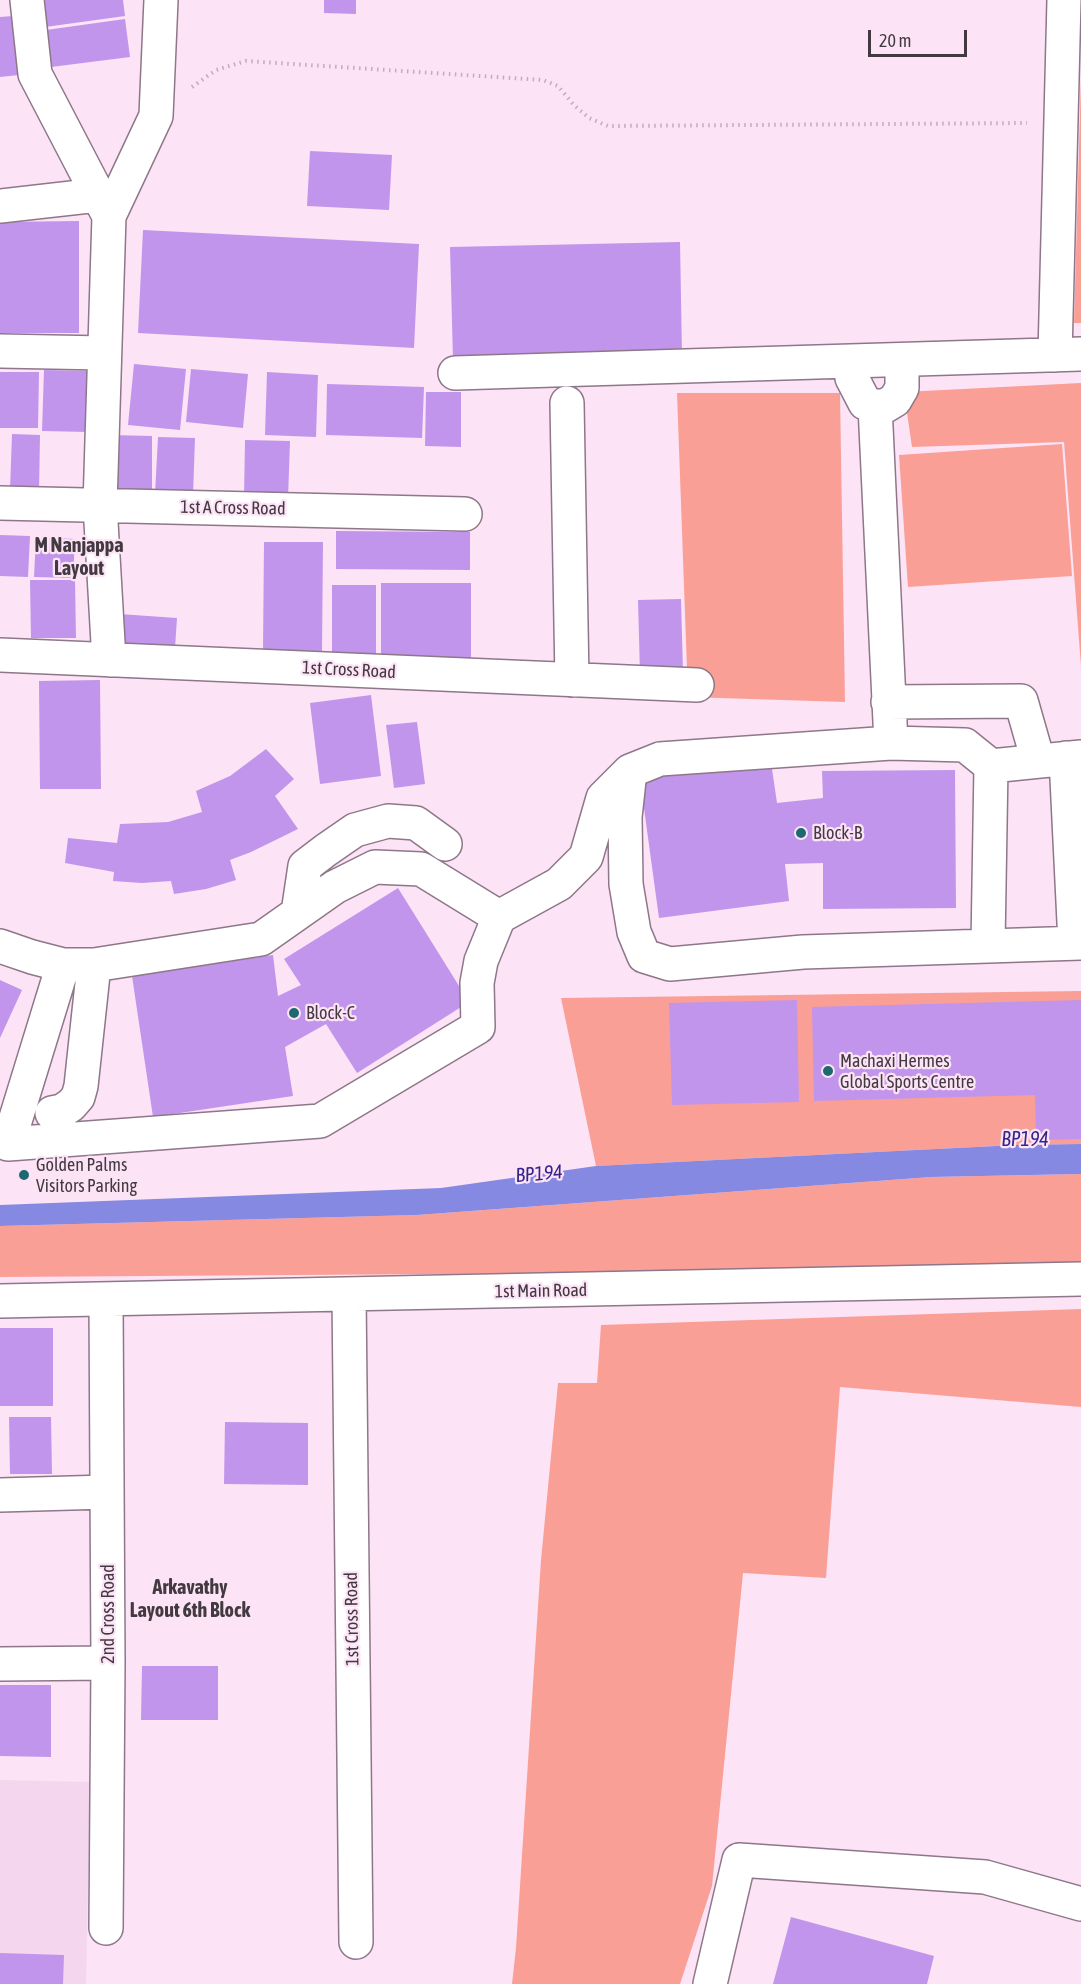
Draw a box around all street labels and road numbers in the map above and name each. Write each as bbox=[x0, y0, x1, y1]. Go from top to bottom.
street label: 1st A Cross Road bbox=[180, 496, 286, 520]
street label: 1st Cross Road bbox=[302, 657, 396, 683]
street label: 1st Main Road bbox=[495, 1279, 587, 1303]
street label: 2nd Cross Road bbox=[97, 1564, 119, 1664]
street label: 1st Cross Road bbox=[340, 1572, 364, 1666]

